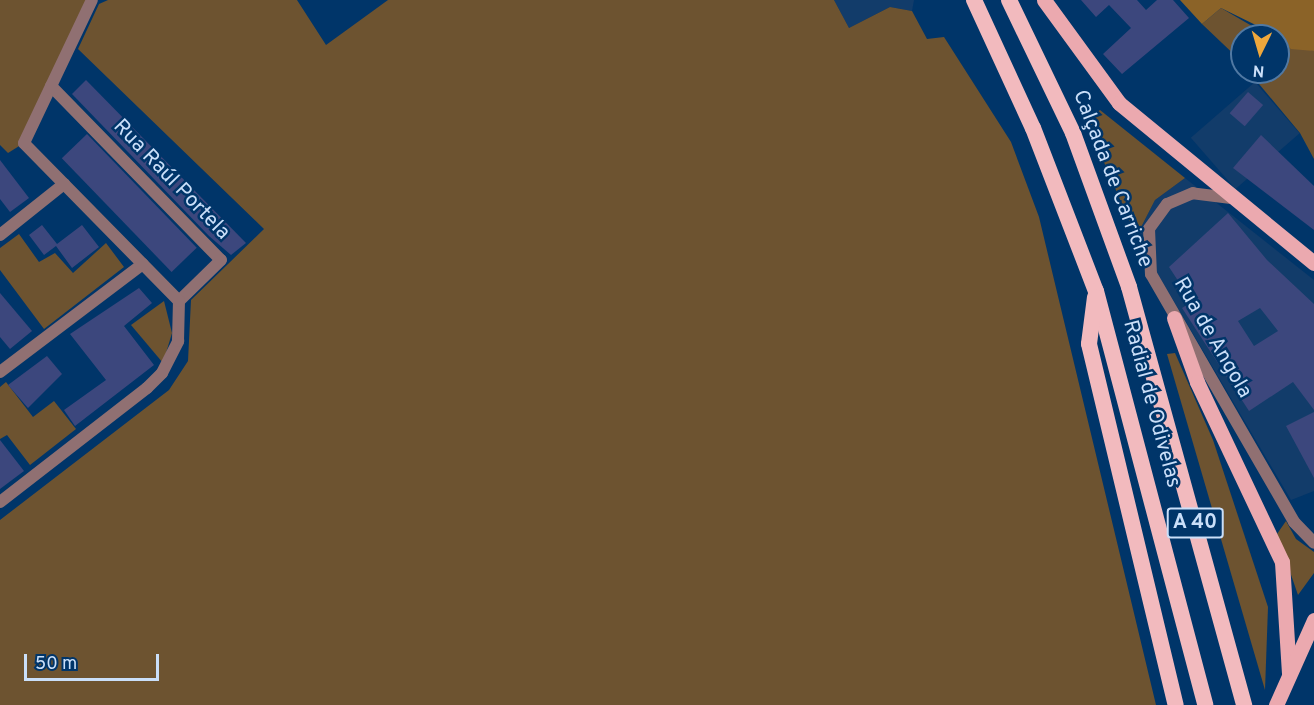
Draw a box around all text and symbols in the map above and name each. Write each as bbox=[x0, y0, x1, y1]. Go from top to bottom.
north arrow bbox=[1230, 24, 1290, 84]
text: N bbox=[1252, 59, 1265, 80]
street label: Calçada de Carriche bbox=[1067, 87, 1157, 271]
street label: Rua Raúl Portela bbox=[107, 115, 235, 245]
street label: Rua de Angola bbox=[1167, 273, 1257, 403]
street label: Radial de Odivelas bbox=[1117, 317, 1185, 491]
road number: A 40 bbox=[1165, 506, 1225, 540]
scale bar bbox=[27, 642, 162, 680]
text: 50 m bbox=[35, 653, 77, 676]

